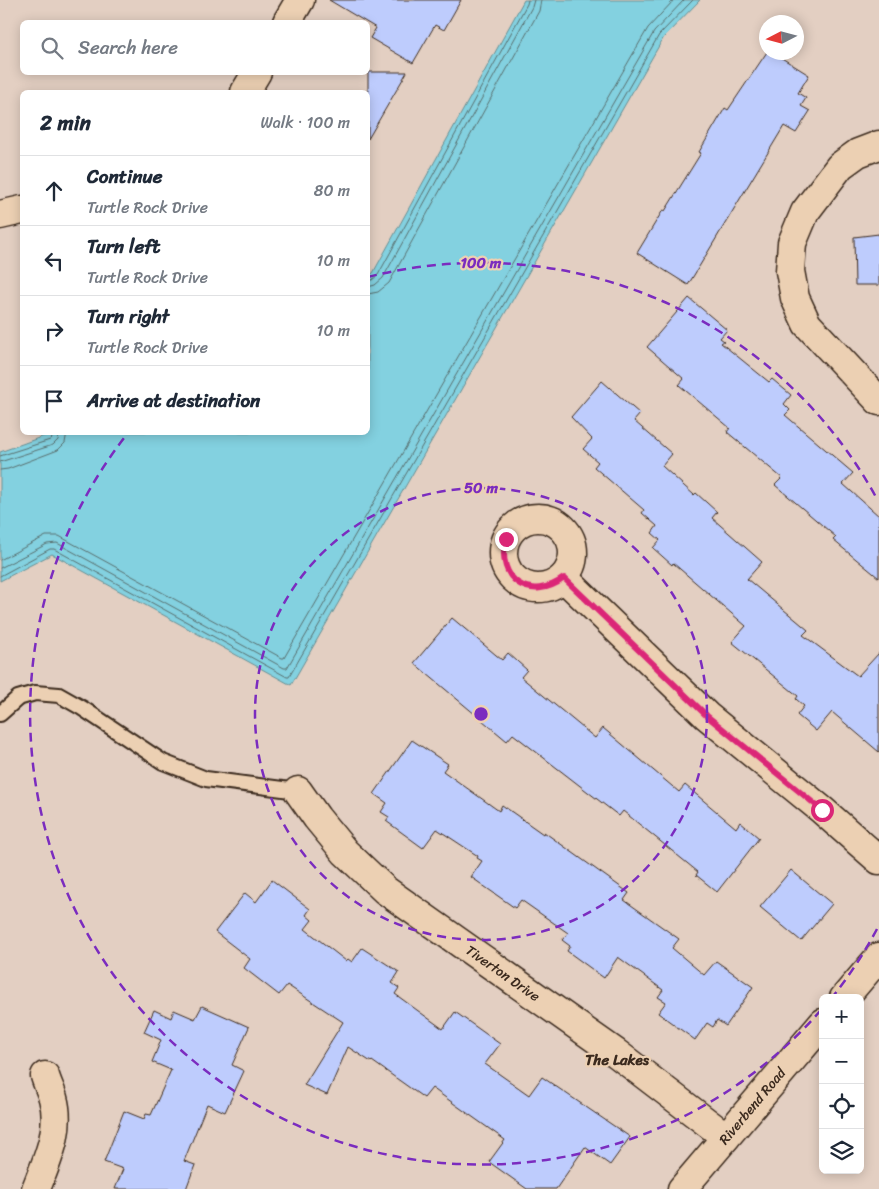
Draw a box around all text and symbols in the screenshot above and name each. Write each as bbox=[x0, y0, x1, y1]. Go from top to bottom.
north arrow bbox=[759, 15, 804, 60]
search box bbox=[20, 20, 370, 75]
text: Search here bbox=[78, 31, 178, 64]
icon: search bbox=[38, 34, 66, 62]
text: 2 min bbox=[40, 104, 91, 142]
text: Walk · 100 m bbox=[260, 108, 350, 137]
text: Continue bbox=[87, 160, 163, 193]
text: 80 m bbox=[314, 176, 350, 205]
icon: ahead bbox=[40, 177, 68, 205]
text: Turtle Rock Drive bbox=[87, 193, 208, 222]
text: Turn left bbox=[87, 230, 160, 263]
text: 10 m bbox=[317, 246, 350, 275]
icon: left bbox=[40, 247, 68, 275]
text: 100 m bbox=[461, 250, 502, 276]
text: Turtle Rock Drive bbox=[87, 263, 208, 292]
text: Turn right bbox=[87, 300, 169, 333]
text: 10 m bbox=[317, 316, 350, 345]
icon: right bbox=[40, 317, 68, 345]
text: Turtle Rock Drive bbox=[87, 333, 208, 362]
text: Arrive at destination bbox=[87, 384, 260, 417]
icon: arrive bbox=[40, 387, 68, 415]
text: 50 m bbox=[464, 475, 499, 501]
route end bbox=[495, 528, 518, 551]
centre of rings bbox=[472, 705, 490, 723]
route start bbox=[811, 799, 834, 822]
street label: Tiverton Drive bbox=[460, 938, 545, 1008]
map controls bbox=[819, 994, 864, 1174]
button: + bbox=[819, 994, 864, 1039]
button: − bbox=[819, 1039, 864, 1084]
district label: The Lakes bbox=[585, 1047, 650, 1073]
street label: Riverbend Road bbox=[712, 1061, 793, 1151]
button: locate bbox=[819, 1084, 864, 1129]
button: layers bbox=[819, 1129, 864, 1174]

